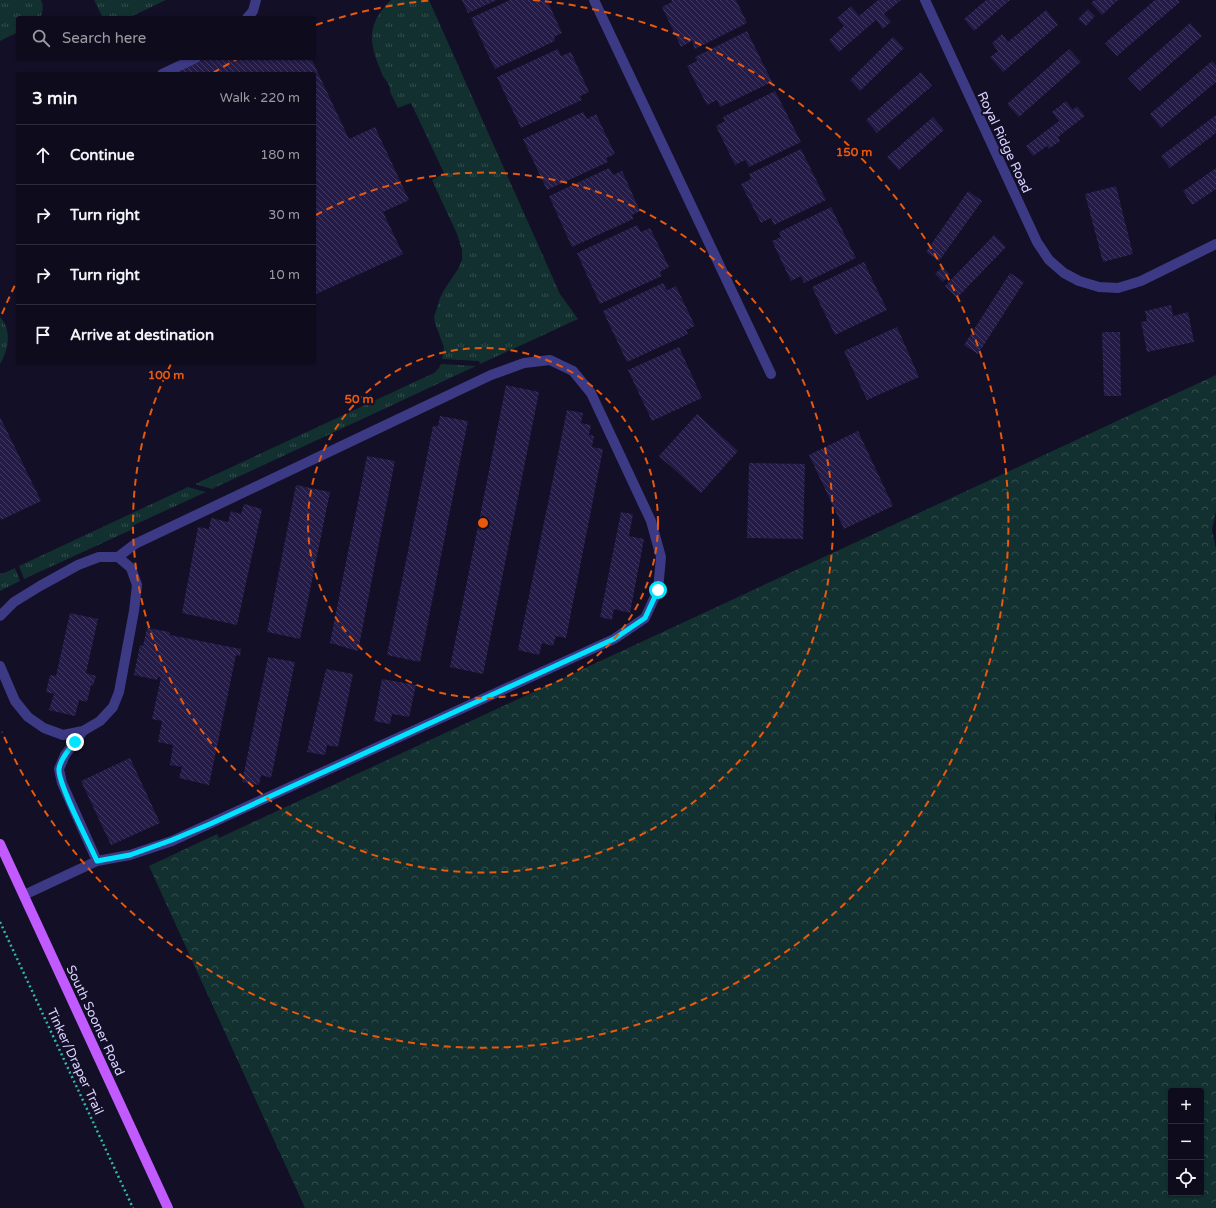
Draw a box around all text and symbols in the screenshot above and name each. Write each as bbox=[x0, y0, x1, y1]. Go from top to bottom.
search box bbox=[16, 16, 316, 60]
icon: search bbox=[30, 27, 52, 49]
text: Search here bbox=[62, 29, 146, 47]
text: 3 min bbox=[32, 88, 77, 109]
street label: Royal Ridge Road bbox=[974, 89, 1035, 196]
text: Walk · 220 m bbox=[220, 90, 300, 106]
icon: ahead bbox=[32, 144, 54, 166]
text: 150 m bbox=[836, 145, 872, 159]
text: Continue bbox=[70, 146, 134, 164]
text: 180 m bbox=[260, 147, 300, 163]
icon: right bbox=[32, 204, 54, 226]
text: Turn right bbox=[70, 206, 140, 224]
text: 30 m bbox=[268, 207, 300, 223]
icon: right bbox=[32, 264, 54, 286]
text: Turn right bbox=[70, 266, 140, 284]
text: 10 m bbox=[268, 267, 300, 283]
icon: arrive bbox=[32, 324, 54, 346]
text: Arrive at destination bbox=[70, 326, 214, 344]
text: 100 m bbox=[148, 368, 184, 382]
text: 50 m bbox=[344, 392, 374, 406]
centre of rings bbox=[476, 516, 490, 530]
route start bbox=[649, 581, 667, 599]
route end bbox=[66, 733, 84, 751]
street label: South Sooner Road bbox=[62, 963, 128, 1078]
street label: Tinker/Draper Trail bbox=[43, 1006, 107, 1117]
map controls bbox=[1168, 1088, 1204, 1196]
button: + bbox=[1168, 1088, 1204, 1124]
button: − bbox=[1168, 1124, 1204, 1160]
button: locate bbox=[1168, 1160, 1204, 1196]

